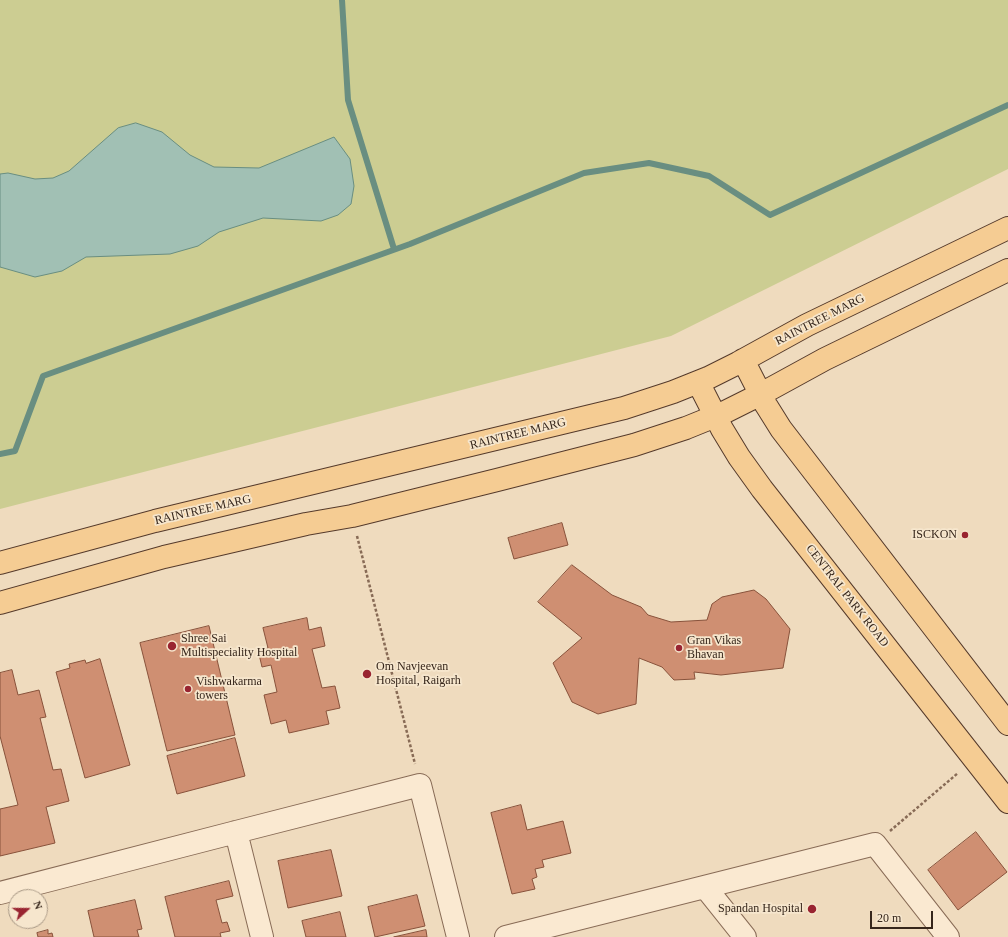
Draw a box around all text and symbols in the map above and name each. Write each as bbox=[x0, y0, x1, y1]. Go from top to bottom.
street label: RAINTREE MARG bbox=[773, 291, 867, 349]
street label: RAINTREE MARG bbox=[469, 415, 567, 453]
street label: RAINTREE MARG bbox=[153, 492, 253, 528]
place label: ISCKON bbox=[912, 528, 957, 542]
marker: ISCKON bbox=[960, 530, 970, 540]
street label: CENTRAL PARK ROAD bbox=[802, 542, 892, 650]
place label: Shree Sai Multispeciality Hospital bbox=[181, 632, 297, 660]
place label: Gran Vikas Bhavan bbox=[687, 634, 741, 662]
marker: Shree Sai Multispeciality Hospital bbox=[166, 640, 178, 652]
marker: Gran Vikas Bhavan bbox=[674, 643, 684, 653]
place label: Om Navjeevan Hospital, Raigarh bbox=[376, 660, 461, 688]
marker: Om Navjeevan Hospital, Raigarh bbox=[361, 668, 373, 680]
place label: Vishwakarma towers bbox=[196, 675, 262, 703]
marker: Vishwakarma towers bbox=[183, 684, 193, 694]
north arrow bbox=[8, 889, 48, 929]
text: N bbox=[31, 899, 45, 911]
place label: Spandan Hospital bbox=[718, 902, 803, 916]
marker: Spandan Hospital bbox=[806, 903, 818, 915]
scale bar bbox=[872, 903, 935, 929]
text: 20 m bbox=[877, 911, 901, 925]

